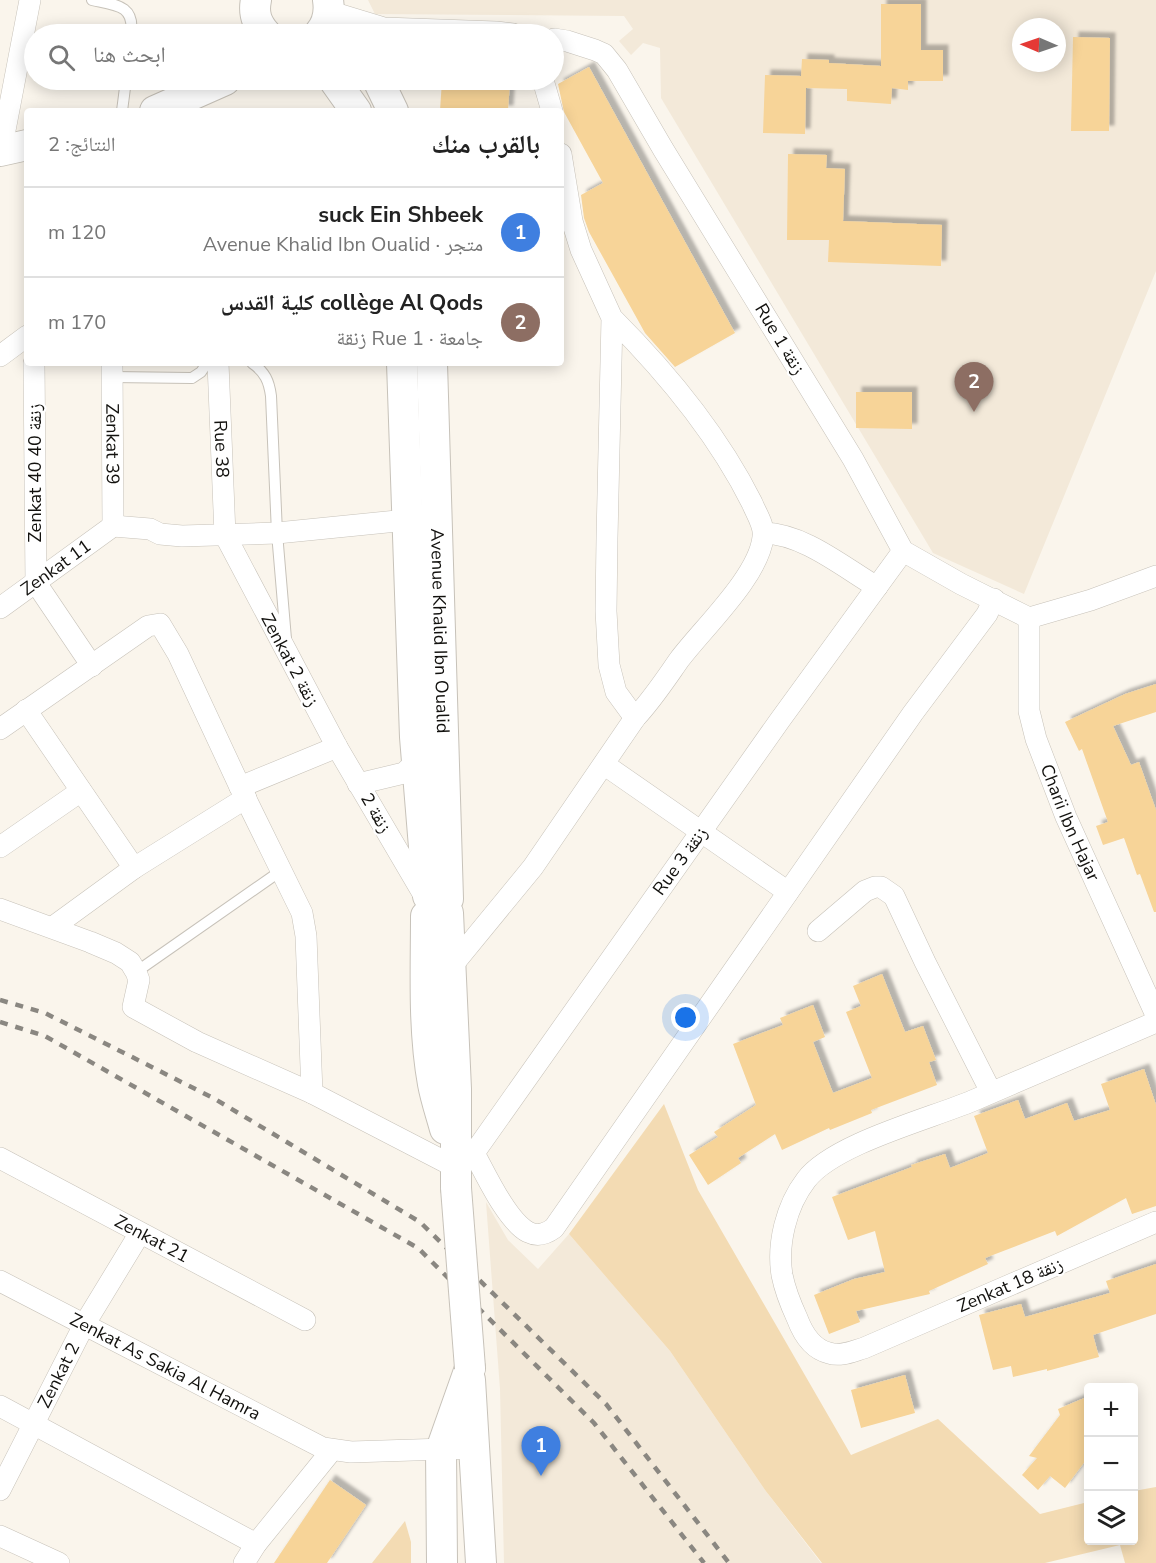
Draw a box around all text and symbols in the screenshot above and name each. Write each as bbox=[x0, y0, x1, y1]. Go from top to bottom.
north arrow bbox=[1012, 18, 1066, 72]
search box bbox=[24, 24, 564, 90]
text: ابحث هنا bbox=[93, 40, 166, 70]
icon: search bbox=[45, 41, 78, 74]
text: بالقرب منك bbox=[432, 127, 540, 162]
text: النتائج: 2 bbox=[48, 131, 116, 158]
text: suck Ein Shbeek bbox=[318, 200, 483, 230]
text: 120 m bbox=[48, 219, 106, 246]
text: 1 bbox=[515, 219, 527, 246]
text: متجر · Avenue Khalid Ibn Oualid bbox=[203, 231, 483, 258]
text: collège Al Qods كلية القدس bbox=[221, 288, 483, 318]
street label: Rue 1 زنقة bbox=[749, 299, 811, 379]
text: 170 m bbox=[48, 309, 106, 336]
text: 2 bbox=[515, 309, 527, 336]
text: جامعة · Rue 1 زنقة bbox=[336, 325, 483, 352]
pin: 2 bbox=[954, 362, 994, 412]
street label: Zenkat 40 زنقة 40 bbox=[23, 403, 47, 542]
street label: Zenkat 39 bbox=[100, 403, 125, 485]
street label: Rue 38 bbox=[208, 419, 235, 478]
street label: Avenue Khalid Ibn Oualid bbox=[425, 528, 455, 734]
street label: Zenkat 11 bbox=[16, 534, 96, 601]
street label: Zenkat 2 زنقة bbox=[255, 609, 325, 711]
street label: Charii Ibn Hajar bbox=[1035, 761, 1106, 885]
street label: زنقة 2 bbox=[355, 789, 397, 837]
street label: Rue 3 زنقة bbox=[647, 822, 713, 900]
your location bbox=[671, 1003, 700, 1032]
street label: Zenkat 21 bbox=[110, 1209, 193, 1268]
street label: Zenkat 18 زنقة bbox=[953, 1252, 1067, 1318]
street label: Zenkat As Sakia Al Hamra bbox=[66, 1307, 265, 1426]
street label: Zenkat 2 bbox=[32, 1338, 85, 1412]
map controls bbox=[1084, 1383, 1138, 1545]
button: + bbox=[1084, 1383, 1138, 1437]
pin: 1 bbox=[522, 1426, 560, 1476]
button: − bbox=[1084, 1437, 1138, 1491]
button: layers bbox=[1084, 1491, 1138, 1545]

